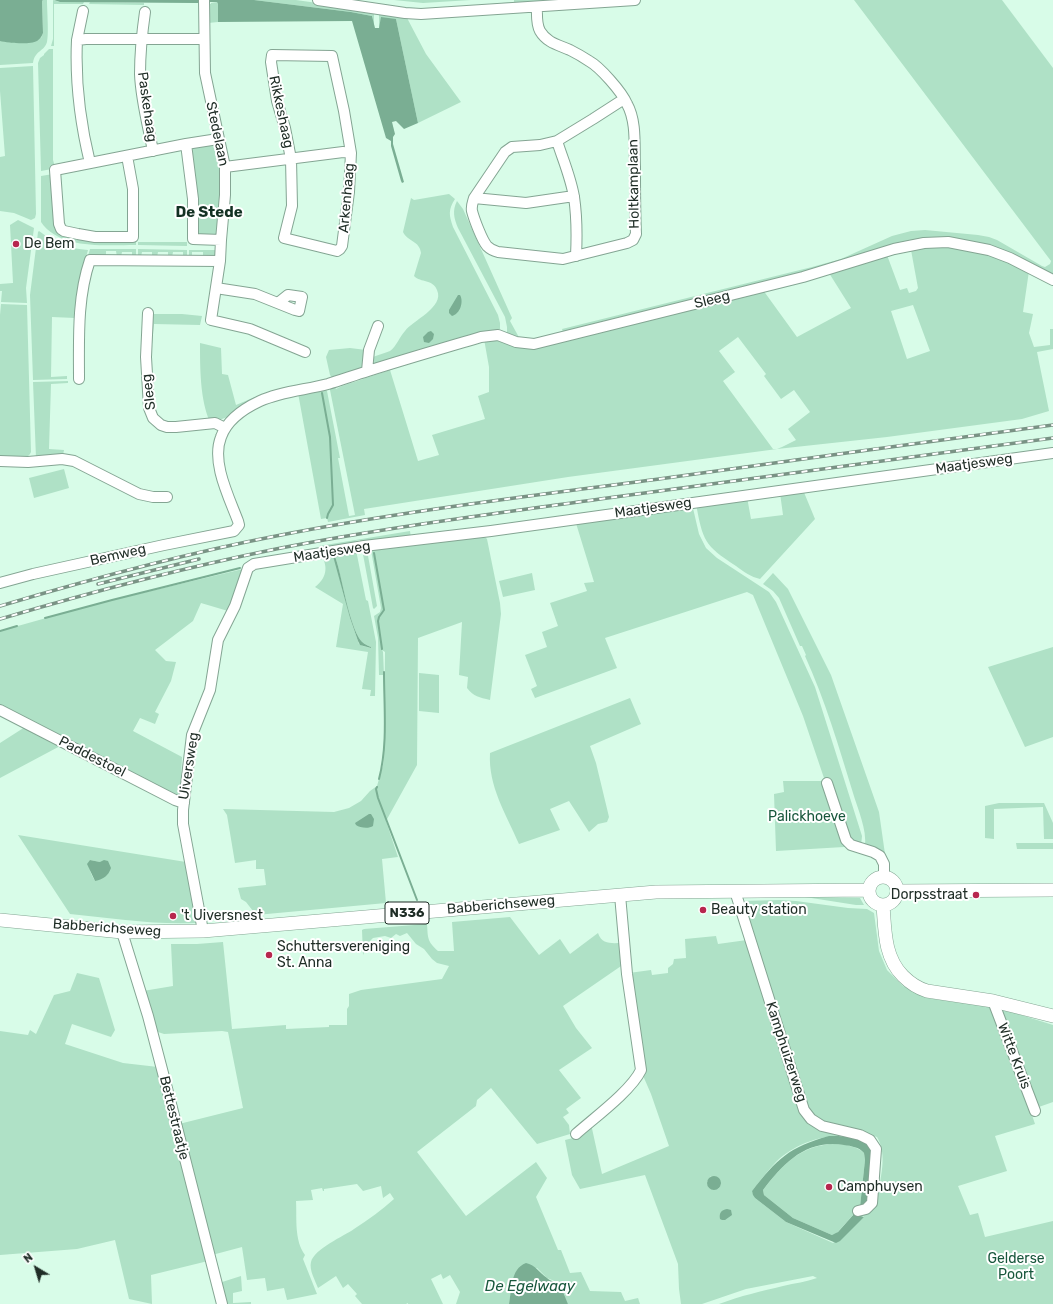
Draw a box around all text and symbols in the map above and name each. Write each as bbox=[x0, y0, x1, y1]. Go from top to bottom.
street label: Paskehaag bbox=[134, 71, 160, 143]
street label: Rikkeshaag bbox=[265, 74, 297, 150]
street label: Stedelaan bbox=[202, 100, 232, 168]
street label: Holtkamplaan bbox=[625, 139, 643, 229]
street label: Arkenhaag bbox=[336, 162, 358, 234]
district label: De Stede bbox=[175, 204, 243, 222]
place label: De Bem bbox=[24, 236, 75, 252]
marker: De Bem bbox=[11, 239, 21, 249]
street label: Sleeg bbox=[692, 287, 732, 313]
street label: Sleeg bbox=[138, 373, 160, 411]
street label: Maatjesweg bbox=[934, 450, 1014, 478]
street label: Maatjesweg bbox=[613, 494, 693, 522]
street label: Maatjesweg bbox=[292, 538, 372, 566]
street label: Bemweg bbox=[88, 540, 148, 570]
street label: Uiversweg bbox=[175, 731, 203, 801]
street label: Paddestoel bbox=[56, 733, 128, 781]
park label: Palickhoeve bbox=[768, 809, 846, 825]
place label: Dorpsstraat bbox=[891, 887, 968, 903]
marker: Dorpsstraat bbox=[971, 890, 981, 900]
street label: Babberichseweg bbox=[446, 892, 556, 918]
road number: N336 bbox=[385, 902, 429, 924]
place label: Beauty station bbox=[711, 902, 807, 918]
marker: Beauty station bbox=[698, 905, 708, 915]
place label: 't Uiversnest bbox=[181, 908, 263, 924]
marker: 't Uiversnest bbox=[168, 911, 178, 921]
street label: Babberichseweg bbox=[52, 916, 162, 940]
place label: Schuttersvereniging St. Anna bbox=[277, 939, 410, 972]
marker: Schuttersvereniging St. Anna bbox=[264, 950, 274, 960]
street label: Kamphuizerweg bbox=[762, 1000, 810, 1104]
street label: Witte Kruis bbox=[994, 1021, 1034, 1091]
street label: Bettestraatje bbox=[155, 1074, 193, 1162]
place label: Camphuysen bbox=[837, 1179, 923, 1195]
marker: Camphuysen bbox=[824, 1182, 834, 1192]
north arrow bbox=[16, 1248, 56, 1288]
text: N bbox=[21, 1251, 35, 1266]
park label: Gelderse Poort bbox=[987, 1251, 1045, 1284]
water label: De Egelwaay bbox=[485, 1278, 575, 1296]

